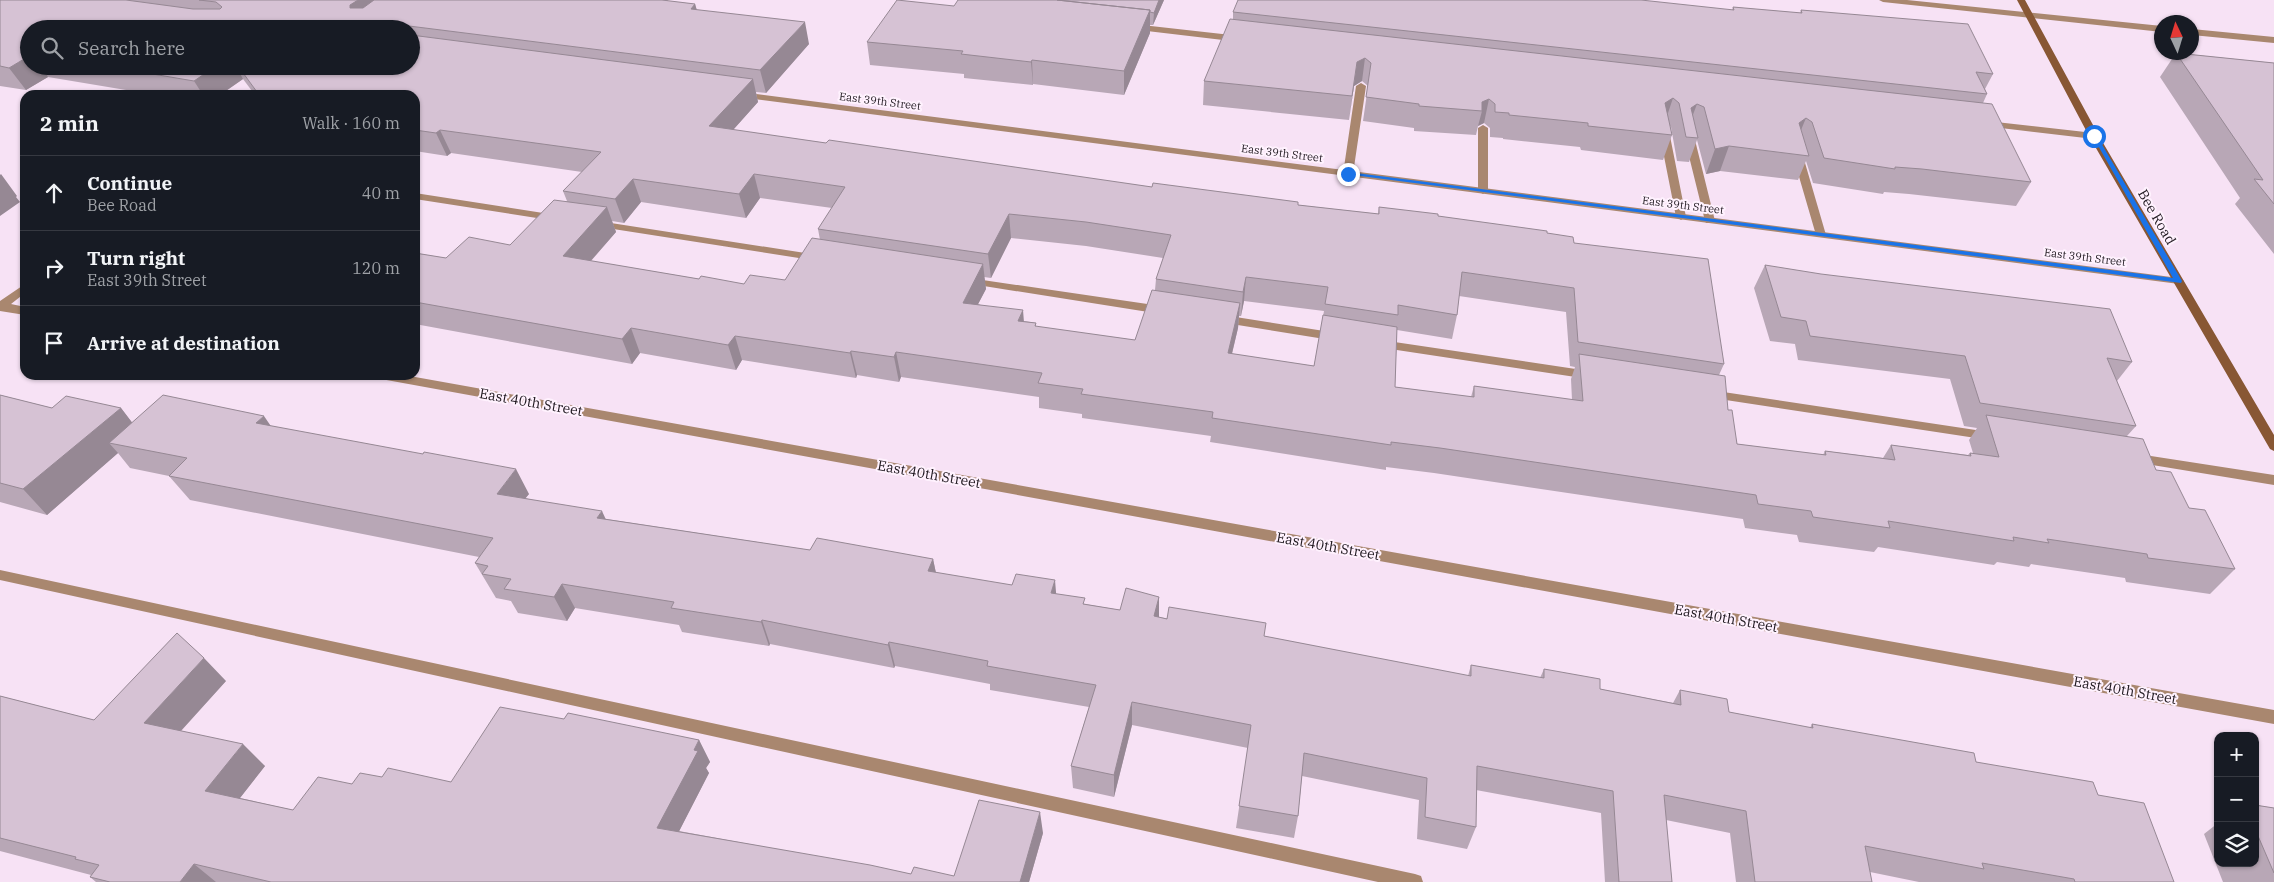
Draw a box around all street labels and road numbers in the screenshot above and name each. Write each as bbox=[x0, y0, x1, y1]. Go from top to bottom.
street label: East 39th Street bbox=[838, 89, 922, 113]
street label: East 39th Street bbox=[1240, 141, 1324, 165]
street label: Bee Road bbox=[2134, 186, 2180, 248]
street label: East 39th Street bbox=[1641, 193, 1725, 217]
street label: East 39th Street bbox=[2043, 245, 2127, 269]
street label: East 40th Street bbox=[478, 384, 584, 420]
street label: East 40th Street bbox=[876, 456, 982, 492]
street label: East 40th Street bbox=[1275, 528, 1381, 564]
street label: East 40th Street bbox=[1673, 600, 1779, 636]
street label: East 40th Street bbox=[2072, 672, 2178, 708]

